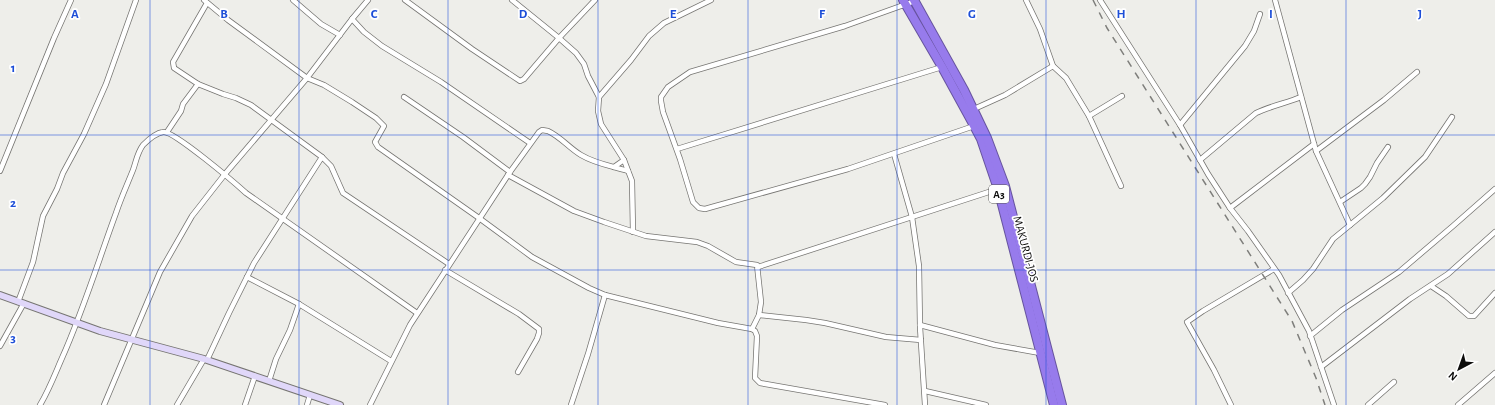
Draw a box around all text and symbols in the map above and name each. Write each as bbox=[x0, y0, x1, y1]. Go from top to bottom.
text: A bbox=[71, 8, 79, 21]
text: B bbox=[220, 8, 228, 21]
text: C bbox=[371, 8, 378, 21]
text: D bbox=[519, 8, 528, 21]
text: E bbox=[670, 8, 677, 21]
text: F bbox=[819, 8, 826, 21]
text: G bbox=[968, 8, 976, 21]
text: H bbox=[1116, 8, 1126, 21]
text: I bbox=[1269, 8, 1273, 21]
text: J bbox=[1418, 8, 1422, 21]
text: 1 bbox=[11, 62, 15, 75]
road number: A3 bbox=[989, 185, 1009, 203]
text: 2 bbox=[10, 197, 16, 210]
street label: MAKURDI-JOS bbox=[1011, 215, 1041, 284]
text: 3 bbox=[10, 332, 16, 345]
north arrow bbox=[1439, 349, 1479, 389]
text: N bbox=[1446, 370, 1459, 383]

